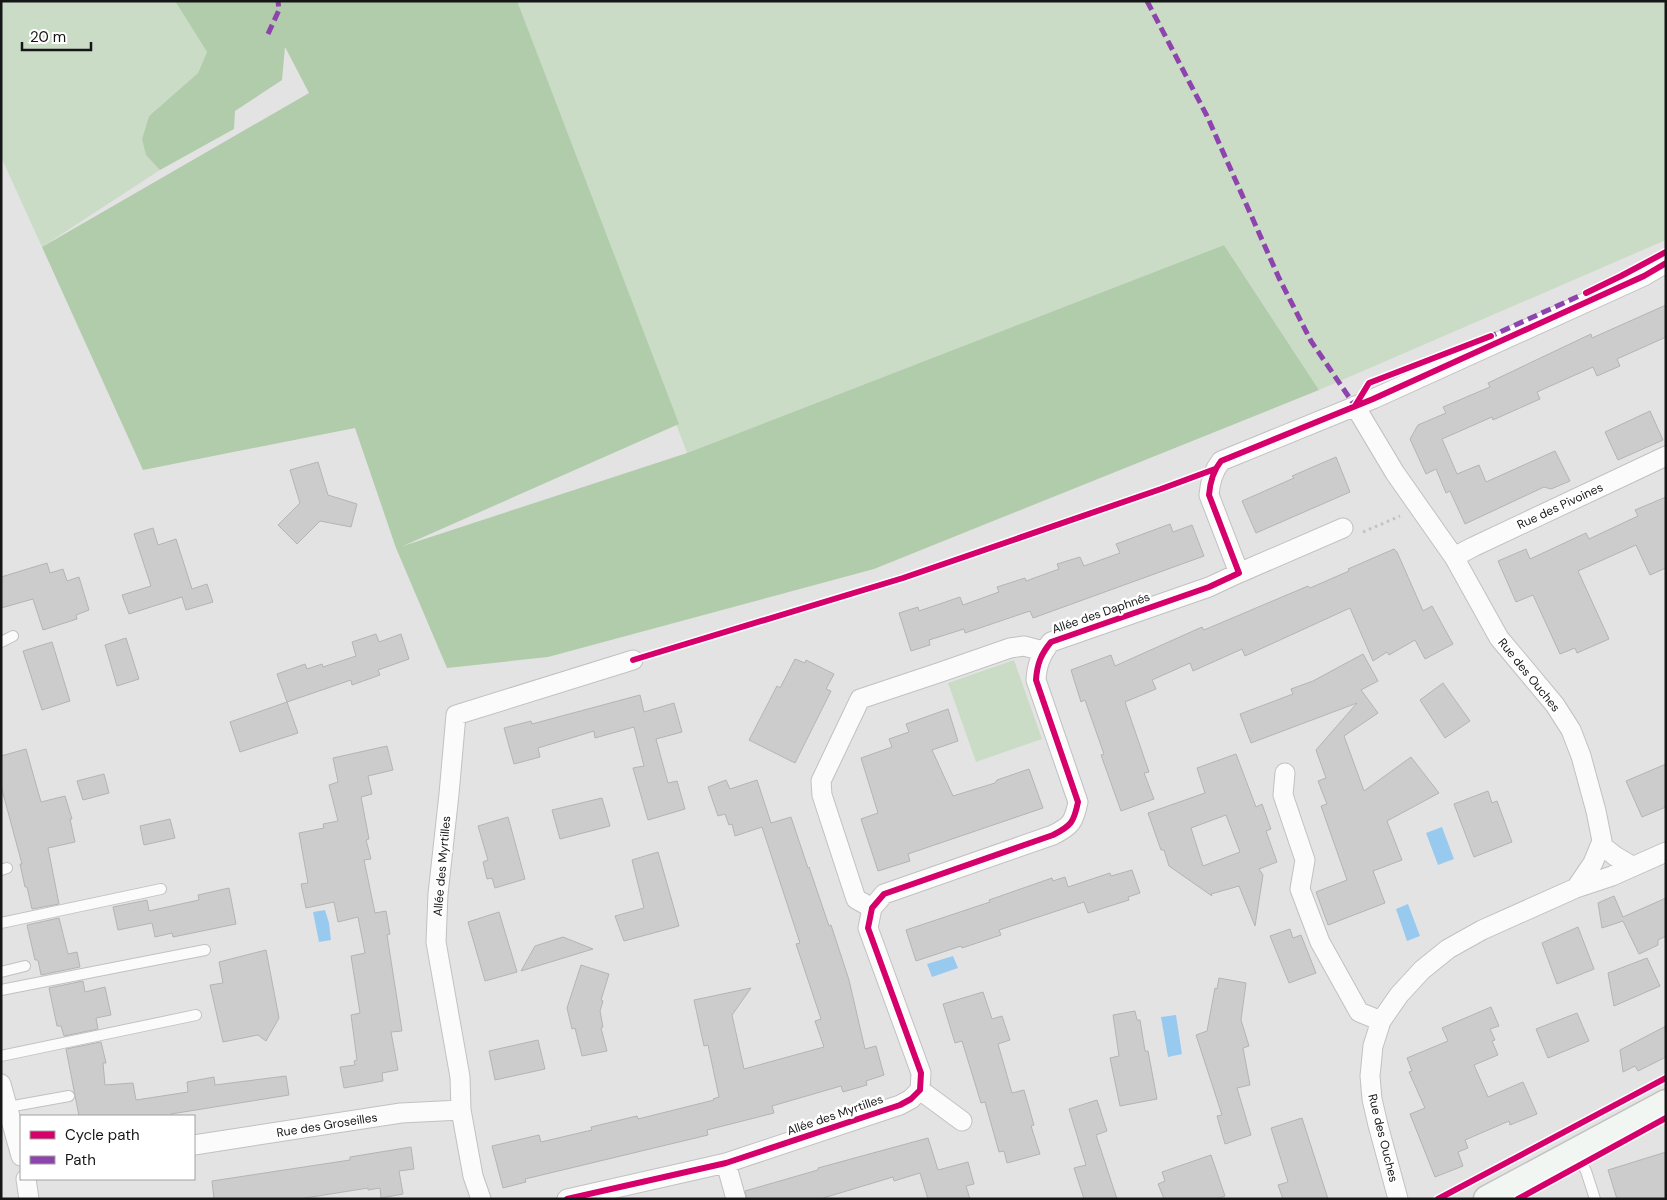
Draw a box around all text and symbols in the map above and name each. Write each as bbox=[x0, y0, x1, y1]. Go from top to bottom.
scale bar bbox=[22, 20, 91, 52]
text: 20 m bbox=[30, 27, 66, 47]
street label: Rue des Pivoines bbox=[1514, 479, 1606, 533]
street label: Allée des Daphnés bbox=[1050, 589, 1152, 637]
street label: Rue des Ouches bbox=[1494, 635, 1564, 715]
street label: Allée des Myrtilles bbox=[430, 815, 454, 917]
street label: Allée des Myrtilles bbox=[785, 1091, 885, 1139]
street label: Rue des Ouches bbox=[1364, 1092, 1402, 1184]
street label: Rue des Groseilles bbox=[275, 1109, 379, 1141]
legend bbox=[20, 1115, 195, 1180]
text: Cycle path bbox=[65, 1125, 140, 1145]
text: Path bbox=[65, 1150, 96, 1170]

